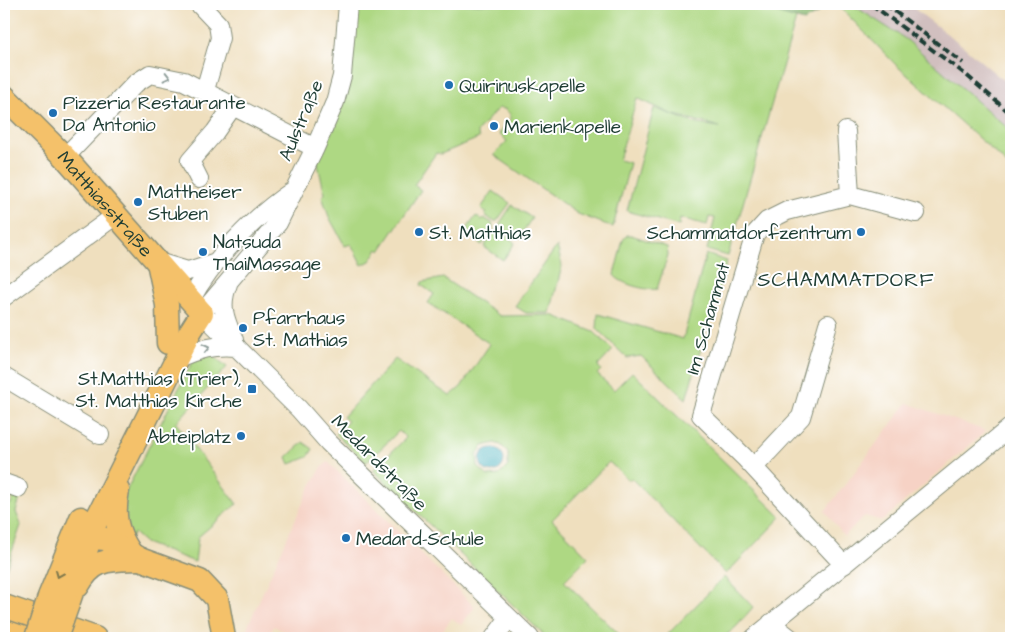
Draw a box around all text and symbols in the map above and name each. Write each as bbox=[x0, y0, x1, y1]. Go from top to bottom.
one-way arrow bbox=[162, 71, 171, 82]
place label: Quirinuskapelle bbox=[459, 73, 586, 100]
street label: Aulstraße bbox=[272, 76, 331, 165]
marker: Quirinuskapelle bbox=[443, 79, 455, 91]
place label: Pizzeria Restaurante Da Antonio bbox=[63, 90, 246, 139]
marker: Pizzeria Restaurante Da Antonio bbox=[47, 107, 59, 119]
place label: Marienkapelle bbox=[504, 114, 621, 141]
marker: Marienkapelle bbox=[488, 120, 500, 132]
street label: Matthiasstraße bbox=[50, 145, 159, 263]
place label: Mattheiser Stuben bbox=[148, 179, 242, 228]
marker: Mattheiser Stuben bbox=[132, 196, 144, 208]
place label: St. Matthias bbox=[429, 220, 531, 247]
place label: Schammatdorfzentrum bbox=[647, 220, 851, 247]
marker: St. Matthias bbox=[413, 226, 425, 238]
marker: Schammatdorfzentrum bbox=[855, 226, 867, 238]
place label: Natsuda ThaiMassage bbox=[213, 229, 321, 279]
marker: Natsuda ThaiMassage bbox=[197, 246, 209, 258]
street label: Im Schammat bbox=[680, 259, 737, 378]
district label: SCHAMMATDORF bbox=[758, 266, 934, 294]
place label: Pfarrhaus St. Mathias bbox=[253, 305, 348, 354]
marker: Pfarrhaus St. Mathias bbox=[237, 322, 249, 334]
one-way arrow bbox=[201, 343, 210, 354]
place label: St.Matthias (Trier), St. Matthias Kirche bbox=[75, 366, 242, 415]
marker: St.Matthias (Trier), St. Matthias Kirche bbox=[246, 383, 258, 395]
street label: Medardstraße bbox=[325, 409, 433, 517]
place label: Abteiplatz bbox=[147, 424, 232, 451]
marker: Abteiplatz bbox=[235, 430, 247, 442]
place label: Medard-Schule bbox=[356, 526, 484, 553]
marker: Medard-Schule bbox=[340, 532, 352, 544]
one-way arrow bbox=[54, 569, 65, 578]

